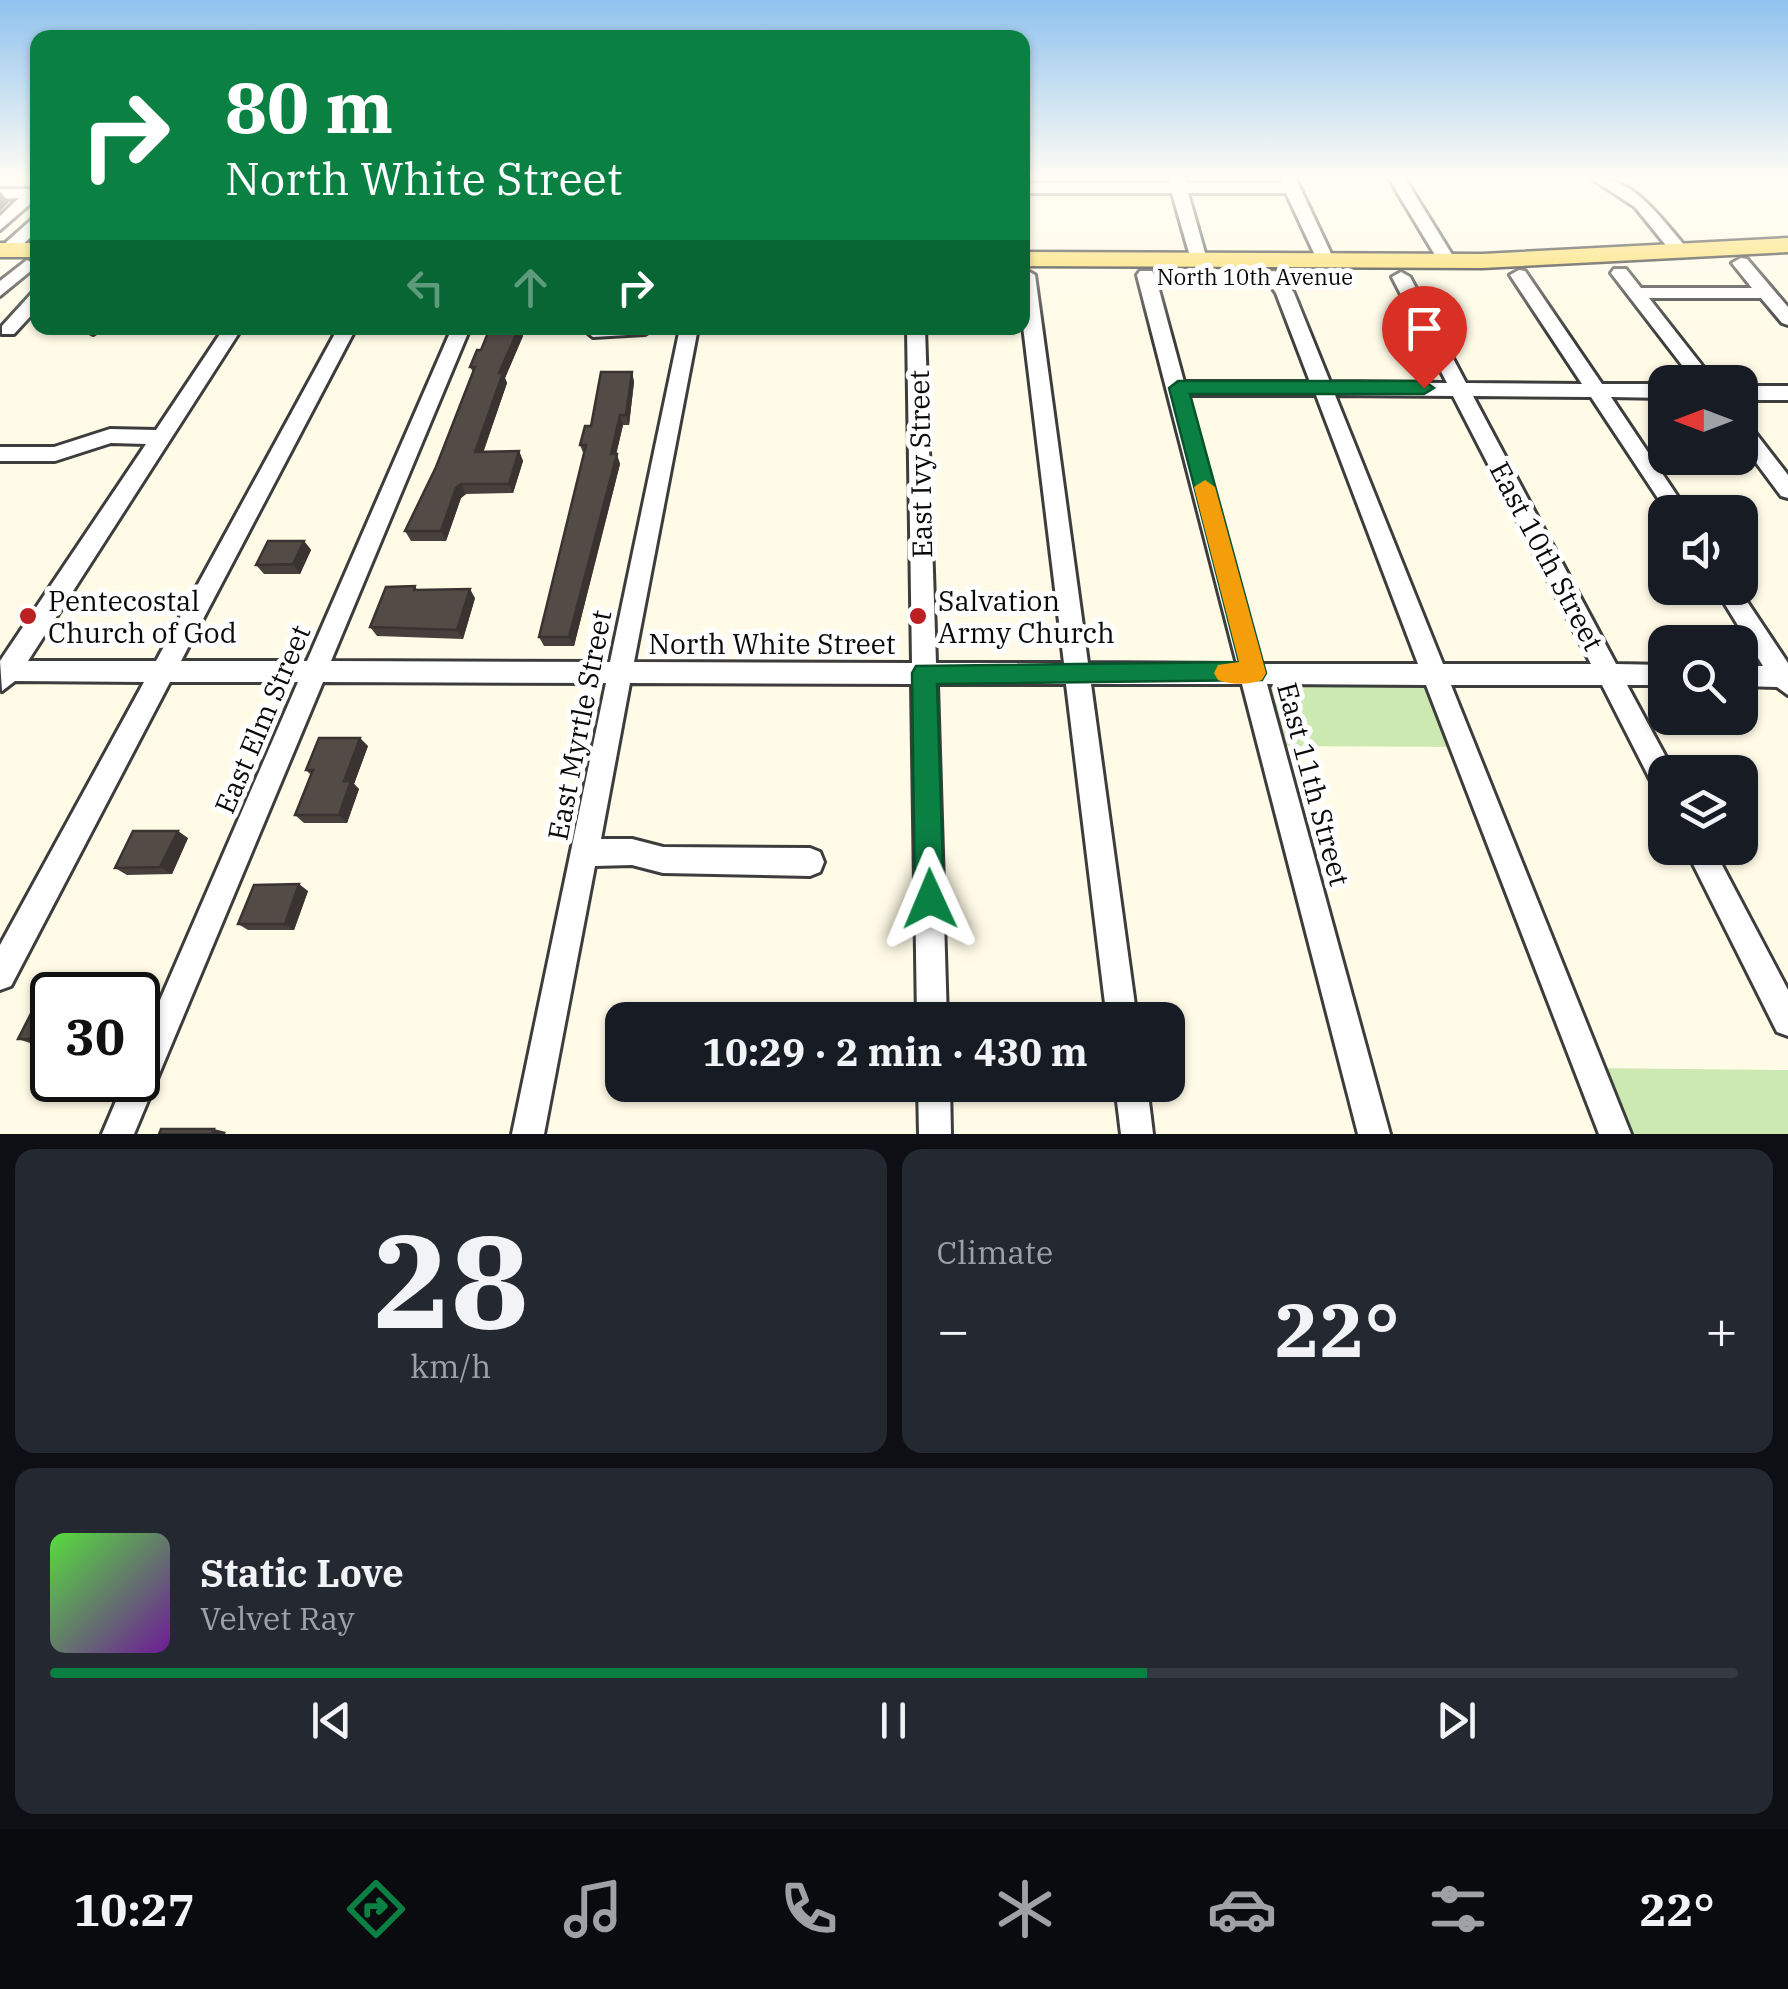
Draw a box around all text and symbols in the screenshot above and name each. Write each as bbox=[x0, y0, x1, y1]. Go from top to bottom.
text: 80 m bbox=[225, 61, 393, 152]
icon: right bbox=[60, 70, 190, 200]
text: North White Street bbox=[225, 149, 623, 207]
icon: left bbox=[398, 260, 453, 315]
icon: ahead bbox=[503, 260, 558, 315]
icon: right bbox=[608, 260, 663, 315]
street label: North 10th Avenue bbox=[1157, 262, 1353, 291]
pin bbox=[1382, 286, 1467, 389]
icon: arrive bbox=[1397, 301, 1452, 356]
north arrow bbox=[1648, 365, 1758, 475]
map controls bbox=[1648, 365, 1758, 865]
street label: East Ivy Street bbox=[900, 369, 940, 559]
street label: East 10th Street bbox=[1482, 455, 1612, 657]
button: sound bbox=[1648, 495, 1758, 605]
place label: Pentecostal Church of God bbox=[48, 582, 237, 651]
place label: Salvation Army Church bbox=[938, 582, 1115, 651]
marker: Pentecostal Church of God bbox=[17, 605, 39, 627]
marker: Salvation Army Church bbox=[907, 605, 929, 627]
street label: East Myrtle Street bbox=[539, 607, 619, 843]
street label: East Elm Street bbox=[206, 619, 318, 819]
street label: North White Street bbox=[648, 625, 896, 662]
button: search bbox=[1648, 625, 1758, 735]
street label: East 11th Street bbox=[1269, 678, 1359, 890]
button: layers bbox=[1648, 755, 1758, 865]
position arrow bbox=[878, 847, 982, 951]
speed limit sign: 30 bbox=[30, 972, 160, 1102]
text: 10:29 · 2 min · 430 m bbox=[702, 1027, 1088, 1076]
text: 28 bbox=[373, 1195, 529, 1364]
text: Climate bbox=[937, 1231, 1053, 1273]
text: 22° bbox=[1275, 1280, 1400, 1378]
text: − bbox=[937, 1294, 970, 1365]
text: + bbox=[1705, 1294, 1738, 1365]
text: km/h bbox=[410, 1345, 491, 1387]
text: Static Love bbox=[200, 1548, 404, 1597]
text: Velvet Ray bbox=[200, 1597, 355, 1639]
icon: previous bbox=[304, 1693, 359, 1748]
icon: pause bbox=[866, 1693, 921, 1748]
icon: next bbox=[1429, 1693, 1484, 1748]
icon: directions bbox=[341, 1874, 411, 1944]
icon: music bbox=[558, 1874, 628, 1944]
icon: phone bbox=[774, 1874, 844, 1944]
icon: climate bbox=[990, 1874, 1060, 1944]
icon: car bbox=[1207, 1874, 1277, 1944]
icon: filters bbox=[1423, 1874, 1493, 1944]
text: 10:27 bbox=[73, 1880, 195, 1938]
text: 22° bbox=[1640, 1880, 1715, 1938]

